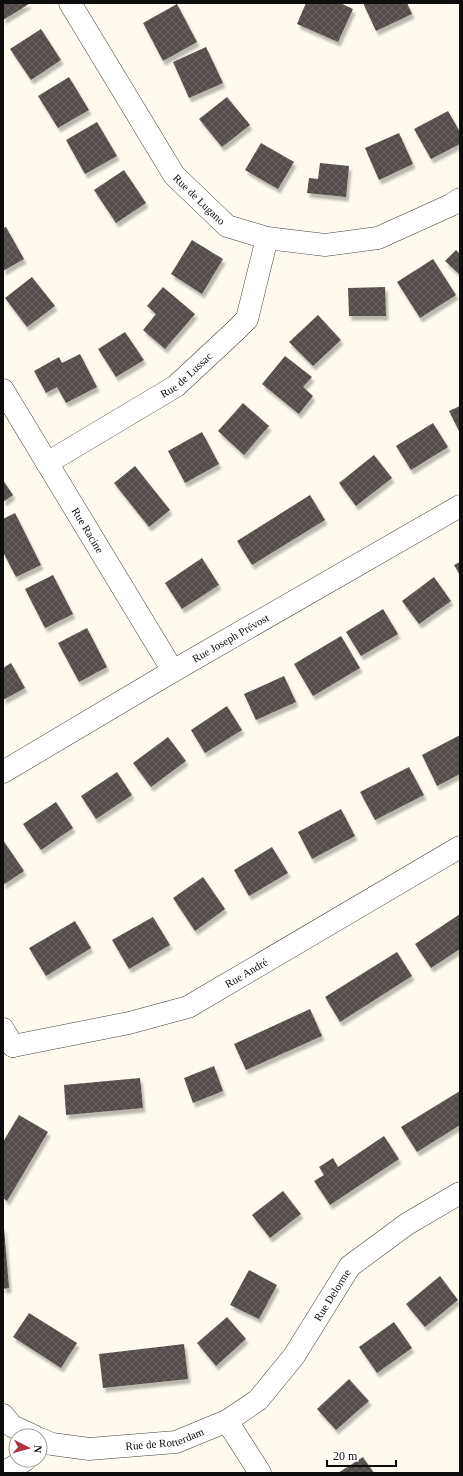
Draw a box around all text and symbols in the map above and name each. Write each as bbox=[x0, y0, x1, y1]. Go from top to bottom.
street label: Rue de Lugano bbox=[171, 172, 228, 227]
street label: Rue de Lussac bbox=[158, 350, 214, 400]
street label: Rue Racine bbox=[70, 505, 106, 555]
street label: Rue Joseph Prévost bbox=[190, 611, 271, 665]
street label: Rue André bbox=[223, 955, 270, 990]
street label: Rue Delorme bbox=[311, 1267, 353, 1323]
street label: Rue de Rotterdam bbox=[125, 1425, 206, 1452]
north arrow bbox=[8, 1428, 48, 1468]
scale bar bbox=[327, 1442, 396, 1468]
text: N bbox=[32, 1444, 44, 1454]
text: 20 m bbox=[333, 1449, 358, 1463]

